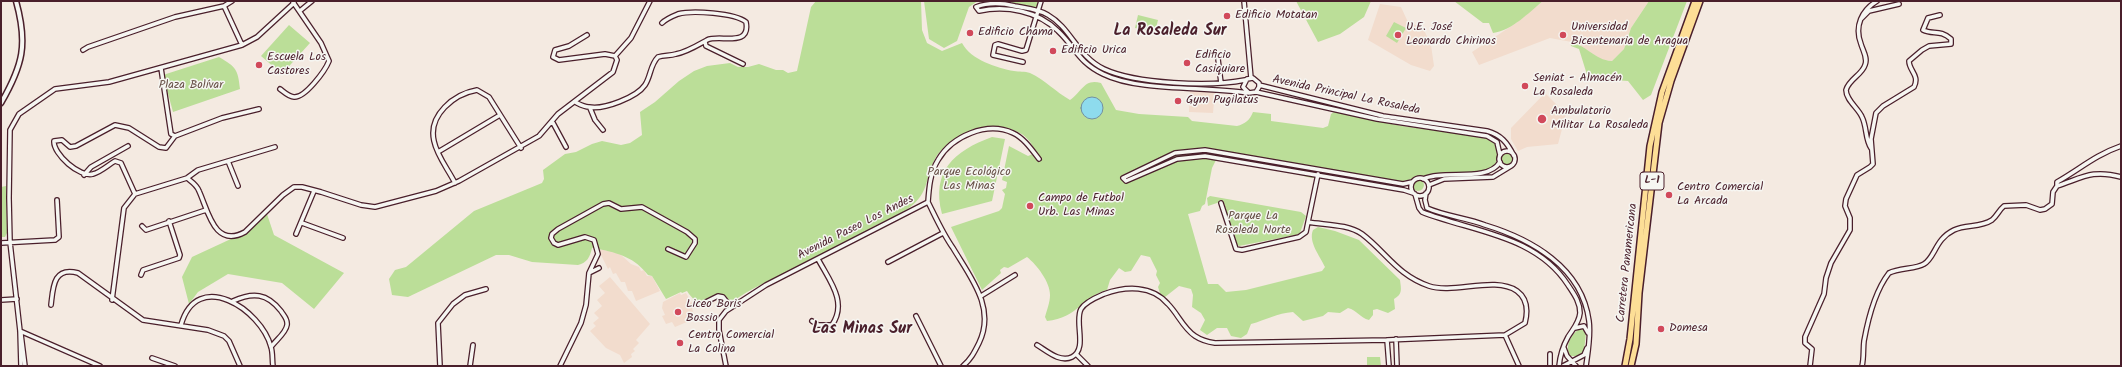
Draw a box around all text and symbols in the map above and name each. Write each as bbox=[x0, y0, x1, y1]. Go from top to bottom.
place label: Edificio Motatan bbox=[1235, 9, 1317, 23]
marker: Edificio Motatan bbox=[1222, 11, 1232, 21]
place label: U.E. José Leonardo Chirinos bbox=[1406, 21, 1496, 49]
place label: Universidad Bicentenaria de Aragua bbox=[1571, 21, 1688, 49]
district label: La Rosaleda Sur bbox=[1113, 22, 1227, 42]
place label: Edificio Chama bbox=[978, 26, 1053, 40]
marker: Edificio Chama bbox=[965, 28, 975, 38]
marker: U.E. José Leonardo Chirinos bbox=[1393, 30, 1403, 40]
marker: Universidad Bicentenaria de Aragua bbox=[1558, 30, 1568, 40]
place label: Edificio Urica bbox=[1061, 44, 1127, 58]
marker: Edificio Urica bbox=[1048, 46, 1058, 56]
place label: Edificio Casiquiare bbox=[1195, 49, 1245, 77]
place label: Escuela Los Castores bbox=[267, 51, 326, 79]
marker: Edificio Casiquiare bbox=[1182, 58, 1192, 68]
marker: Escuela Los Castores bbox=[254, 60, 264, 70]
place label: Seniat - Almacén La Rosaleda bbox=[1533, 72, 1622, 100]
street label: Avenida Principal La Rosaleda bbox=[1271, 73, 1421, 119]
park label: Plaza Bolívar bbox=[159, 79, 223, 93]
marker: Seniat - Almacén La Rosaleda bbox=[1520, 81, 1530, 91]
place label: Gym Pugilatus bbox=[1186, 94, 1258, 108]
marker: Gym Pugilatus bbox=[1173, 96, 1183, 106]
place label: Ambulatorio Militar La Rosaleda bbox=[1551, 105, 1648, 133]
marker: Ambulatorio Militar La Rosaleda bbox=[1536, 113, 1548, 125]
park label: Parque Ecológico Las Minas bbox=[927, 166, 1011, 194]
road number: L-1 bbox=[1640, 172, 1664, 190]
place label: Centro Comercial La Arcada bbox=[1677, 181, 1763, 209]
marker: Centro Comercial La Arcada bbox=[1664, 190, 1674, 200]
street label: Avenida Paseo Los Andes bbox=[796, 192, 916, 264]
place label: Campo de Futbol Urb. Las Minas bbox=[1038, 192, 1124, 220]
marker: Campo de Futbol Urb. Las Minas bbox=[1025, 201, 1035, 211]
street label: Carretera Panamericana bbox=[1615, 203, 1641, 323]
park label: Parque La Rosaleda Norte bbox=[1215, 210, 1291, 238]
place label: Liceo Boris Bossio bbox=[686, 298, 741, 326]
marker: Liceo Boris Bossio bbox=[673, 307, 683, 317]
district label: Las Minas Sur bbox=[812, 320, 912, 340]
place label: Domesa bbox=[1669, 322, 1708, 336]
marker: Domesa bbox=[1656, 324, 1666, 334]
place label: Centro Comercial La Colina bbox=[688, 329, 774, 357]
marker: Centro Comercial La Colina bbox=[675, 338, 685, 348]

